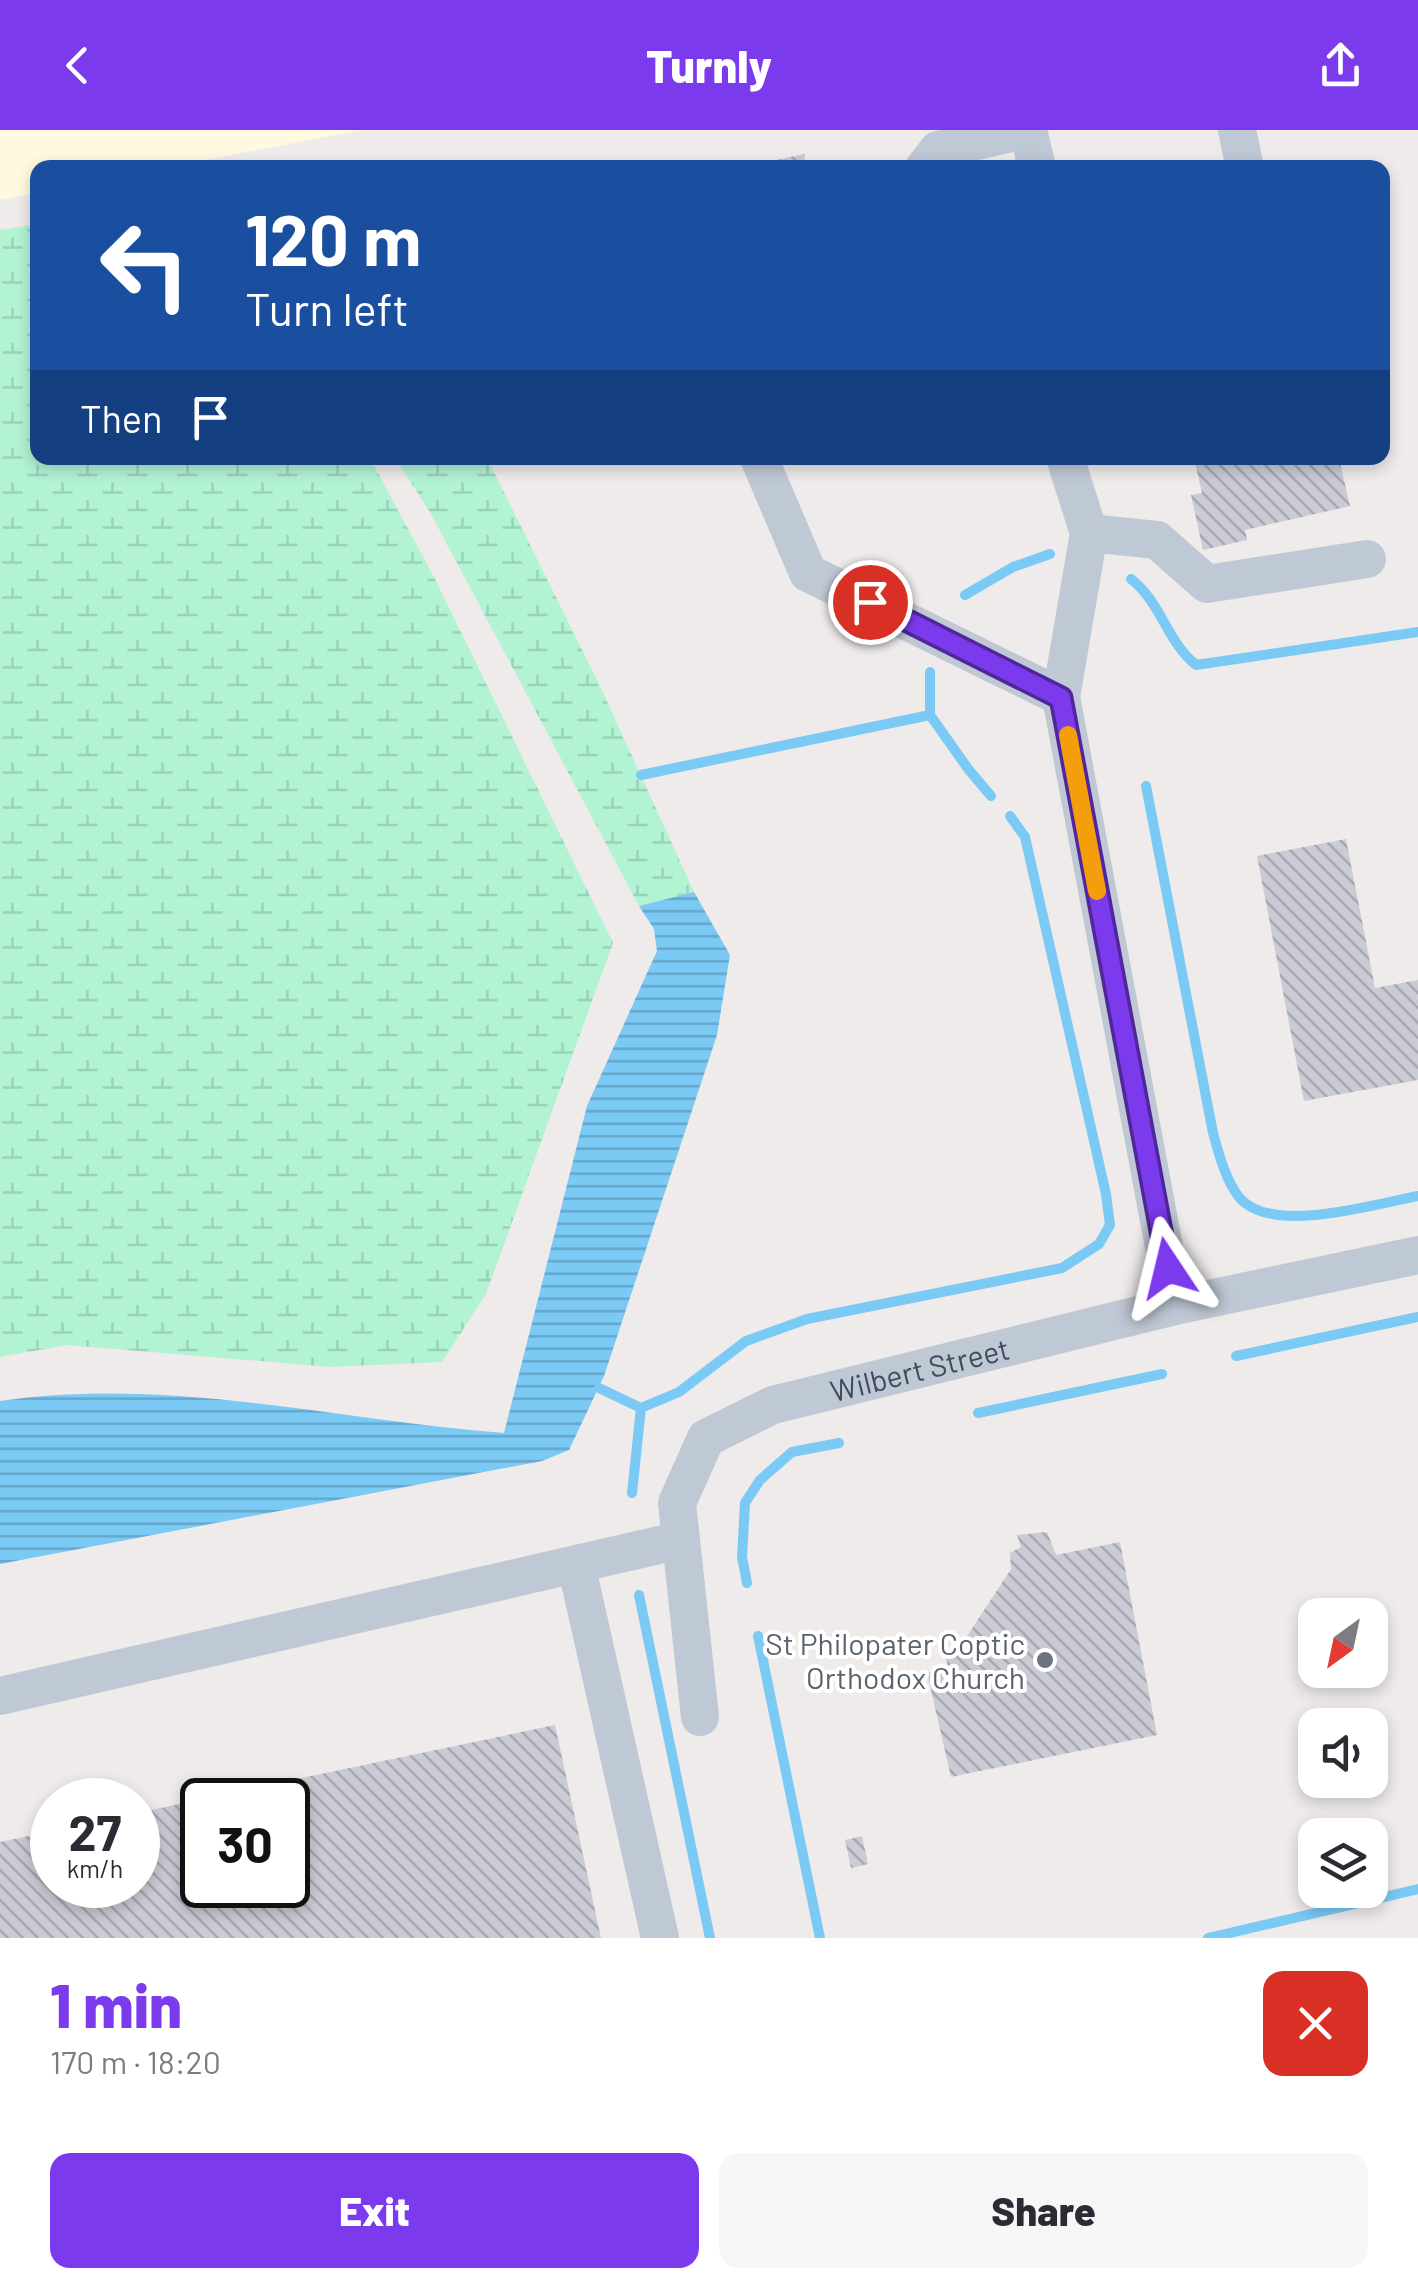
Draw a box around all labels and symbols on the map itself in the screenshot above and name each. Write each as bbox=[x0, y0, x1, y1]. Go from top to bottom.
pin bbox=[828, 560, 913, 645]
position arrow bbox=[1116, 1216, 1220, 1320]
street label: Wilbert Street bbox=[826, 1330, 1013, 1408]
north arrow bbox=[1298, 1598, 1388, 1688]
place label: St Philopater Coptic Orthodox Church bbox=[765, 1625, 1025, 1695]
marker: St Philopater Coptic Orthodox Church bbox=[1034, 1649, 1056, 1671]
speed limit sign: 30 bbox=[180, 1778, 310, 1908]

